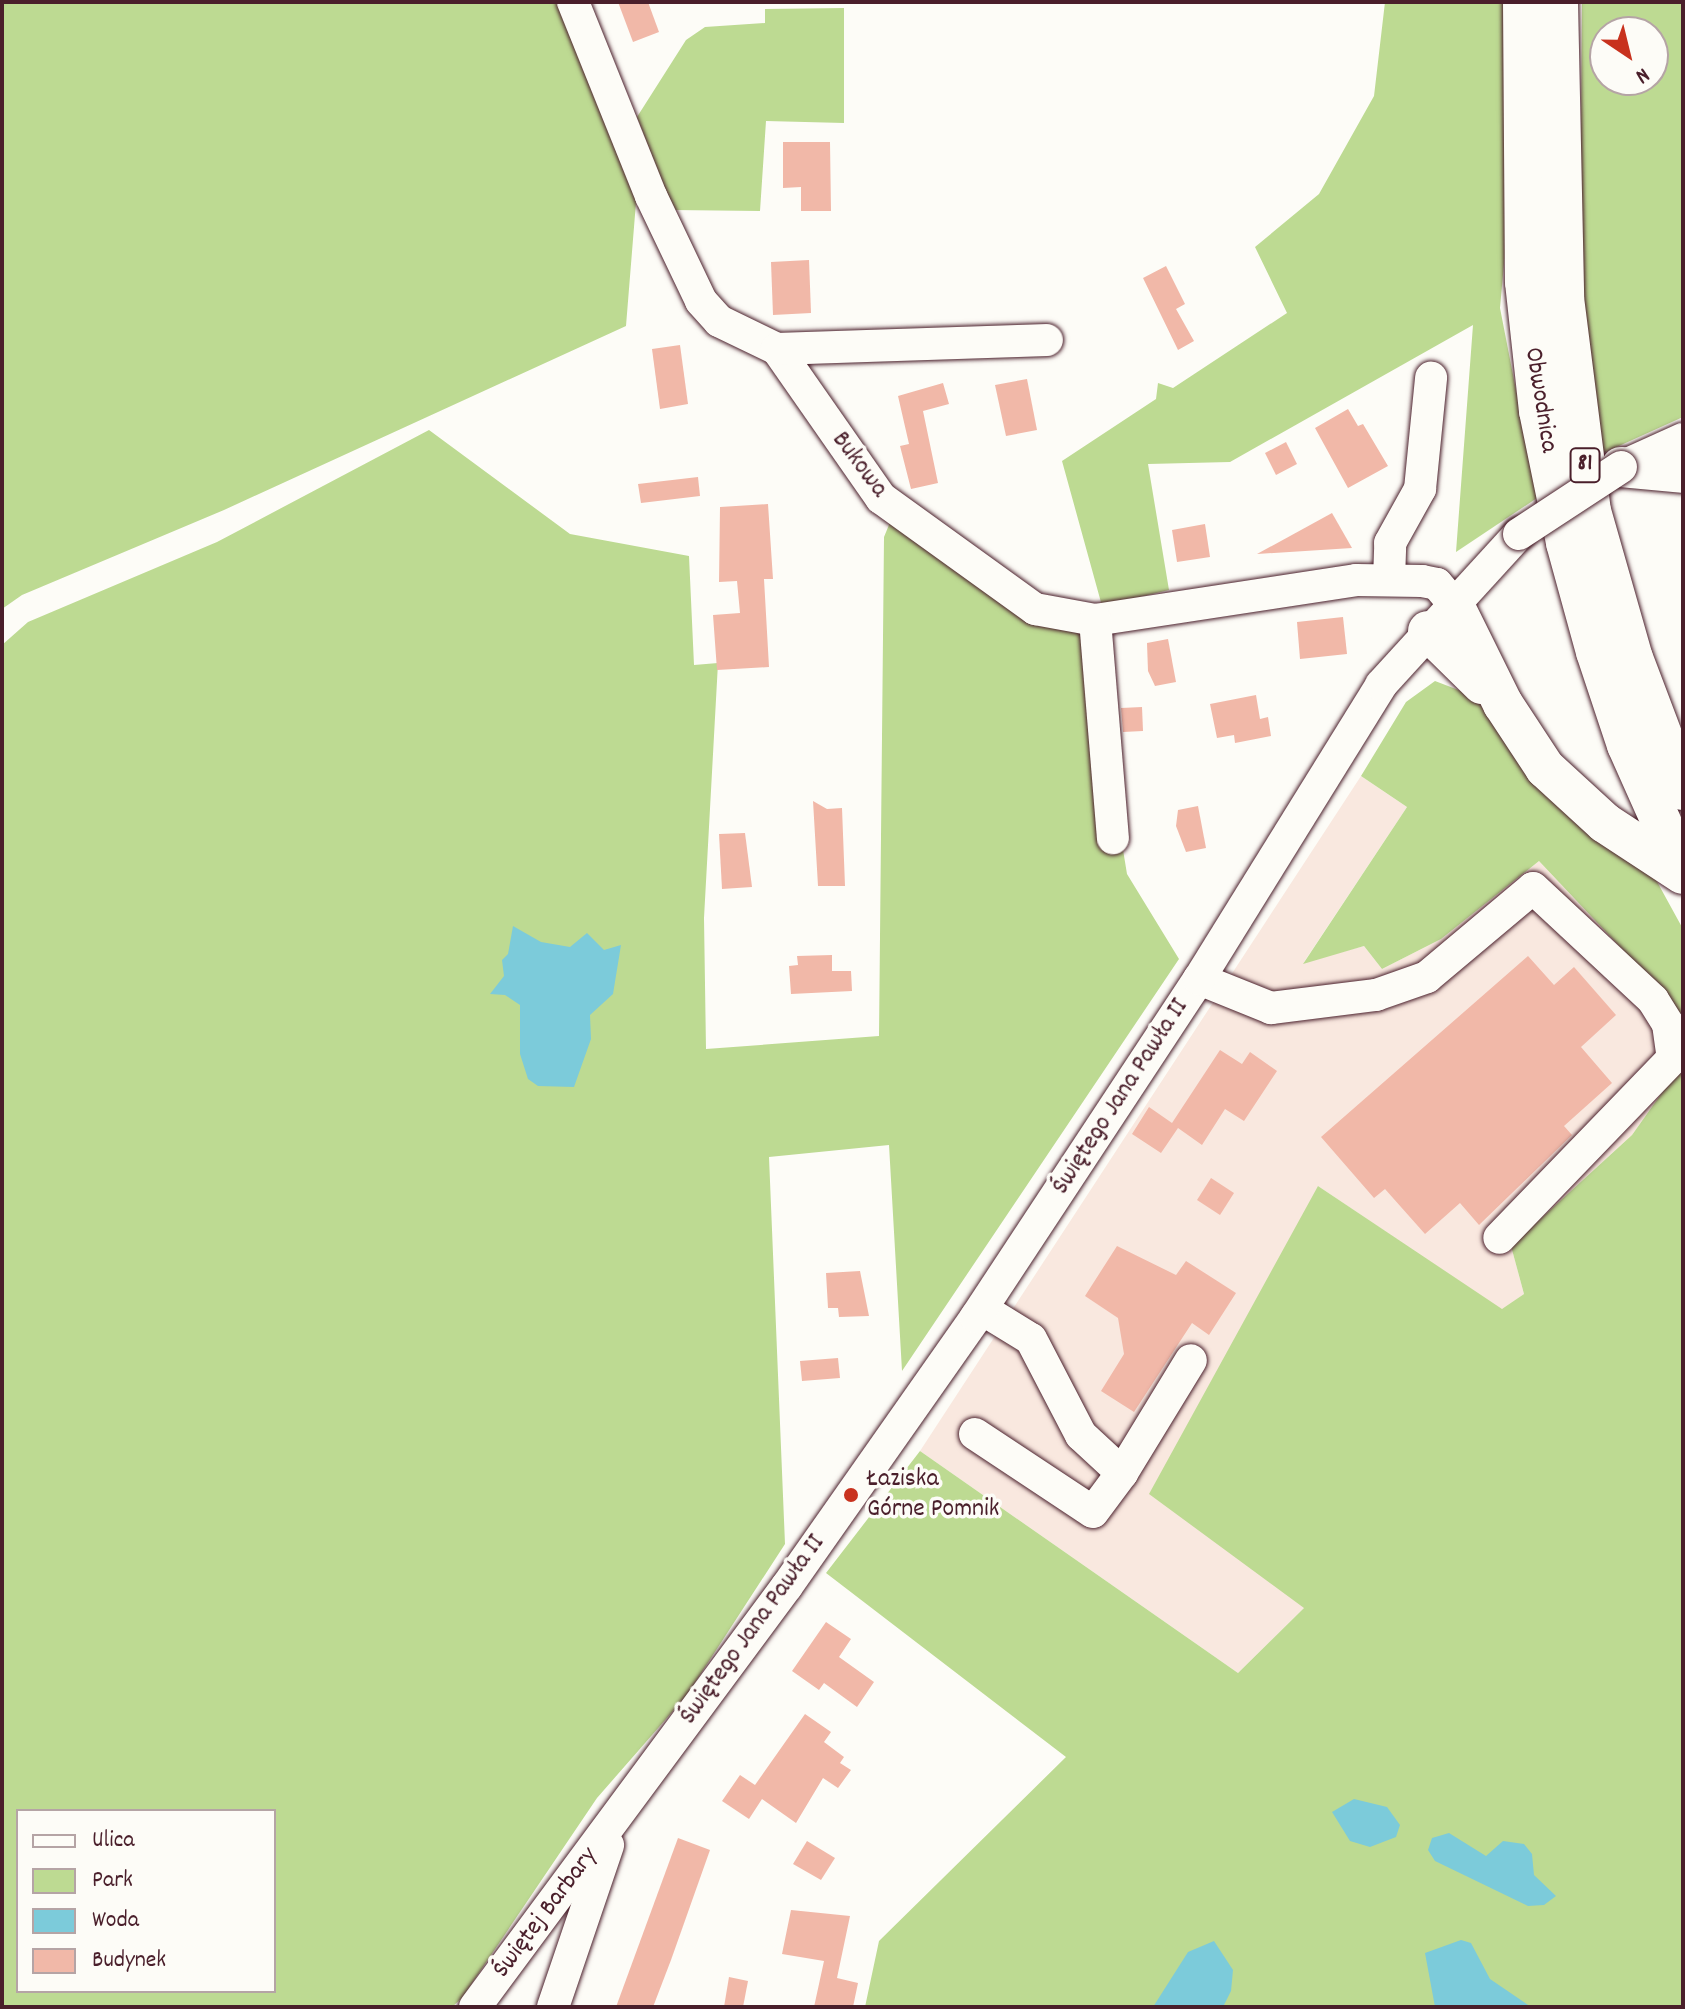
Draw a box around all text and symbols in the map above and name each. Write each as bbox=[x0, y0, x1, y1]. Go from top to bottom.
north arrow bbox=[1589, 16, 1669, 96]
text: N bbox=[1629, 59, 1655, 90]
street label: Obwodnica bbox=[1516, 345, 1564, 455]
street label: Bukowa bbox=[824, 426, 894, 504]
road number: 81 bbox=[1569, 445, 1601, 485]
street label: Świętego Jana Pawła II bbox=[1046, 993, 1196, 1201]
place label: Łaziska Górne Pomnik bbox=[867, 1464, 999, 1526]
marker: Łaziska Górne Pomnik bbox=[842, 1486, 860, 1504]
street label: Świętego Jana Pawła II bbox=[674, 1529, 832, 1731]
legend bbox=[16, 1809, 276, 1993]
text: Ulica bbox=[92, 1824, 135, 1858]
street label: Świętej Barbary bbox=[487, 1842, 605, 1984]
text: Park bbox=[92, 1864, 133, 1898]
text: Woda bbox=[92, 1904, 139, 1938]
text: Budynek bbox=[92, 1944, 166, 1978]

